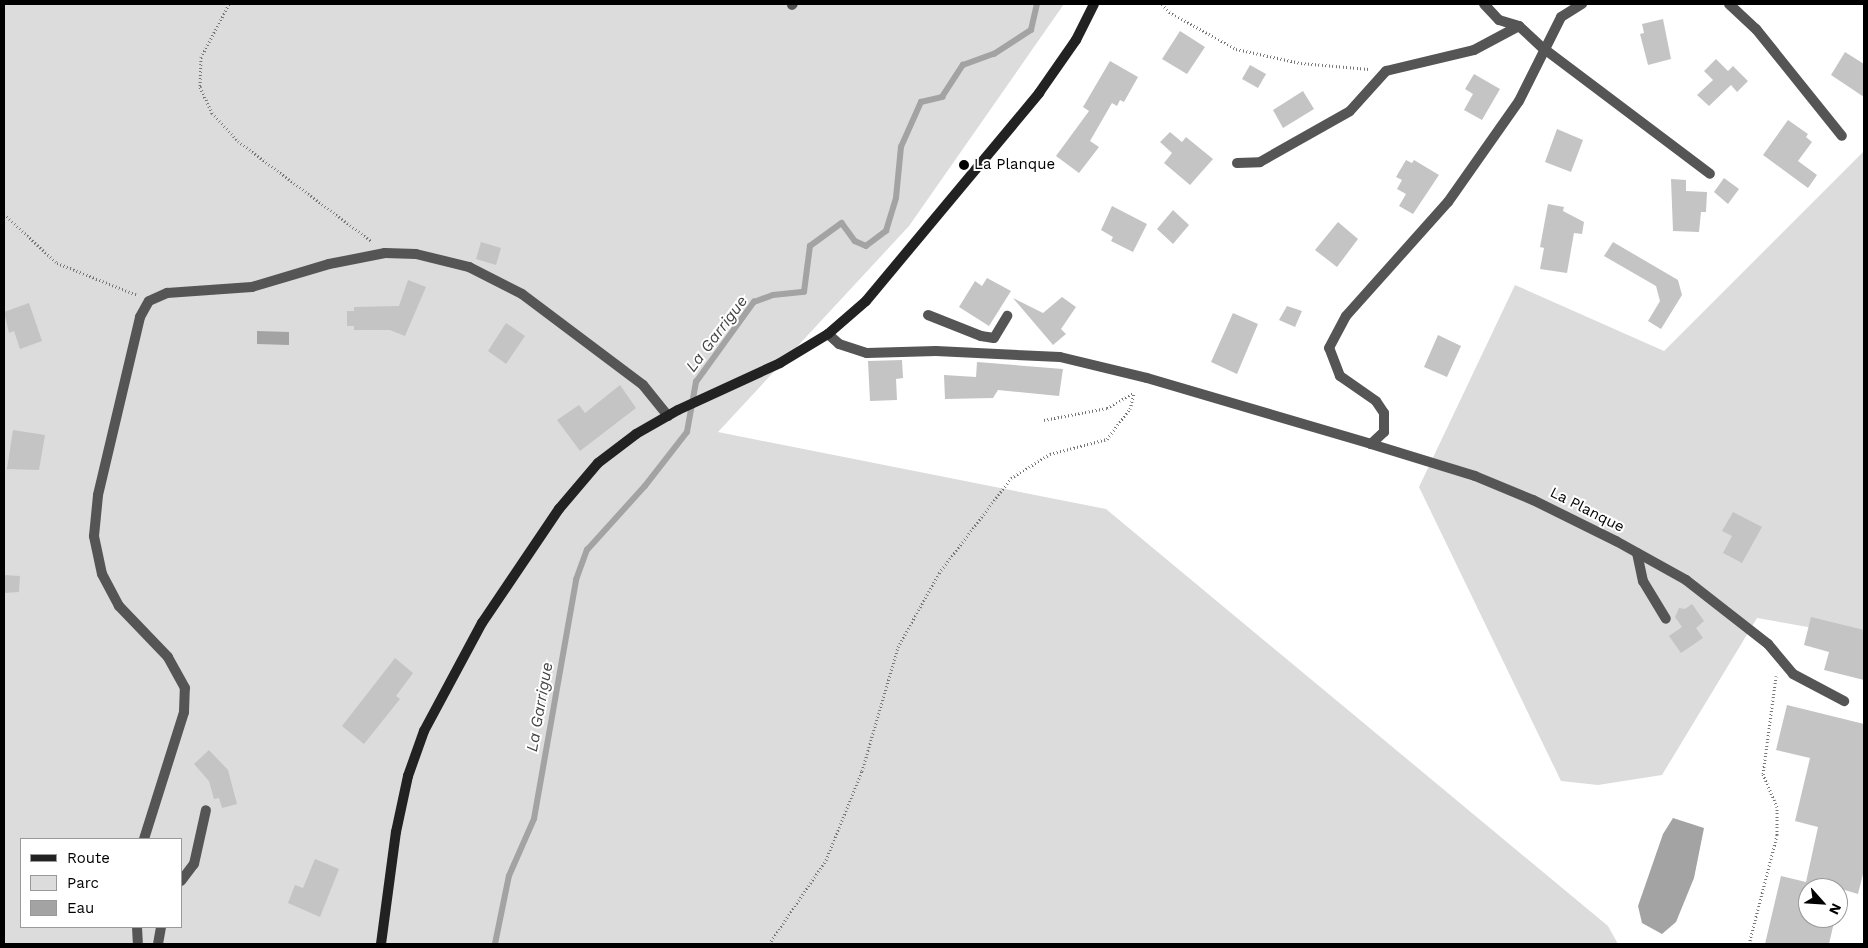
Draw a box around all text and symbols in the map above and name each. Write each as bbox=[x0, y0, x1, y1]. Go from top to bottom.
place label: La Planque bbox=[974, 156, 1055, 174]
marker: La Planque bbox=[958, 159, 970, 171]
water label: La Garrigue bbox=[682, 292, 752, 376]
street label: La Planque bbox=[1547, 484, 1627, 536]
water label: La Garrigue bbox=[523, 661, 557, 753]
legend bbox=[20, 838, 182, 928]
text: Route bbox=[67, 849, 110, 867]
text: Parc bbox=[67, 874, 99, 892]
north arrow bbox=[1798, 878, 1848, 928]
text: Eau bbox=[67, 899, 94, 917]
text: N bbox=[1826, 901, 1845, 917]

